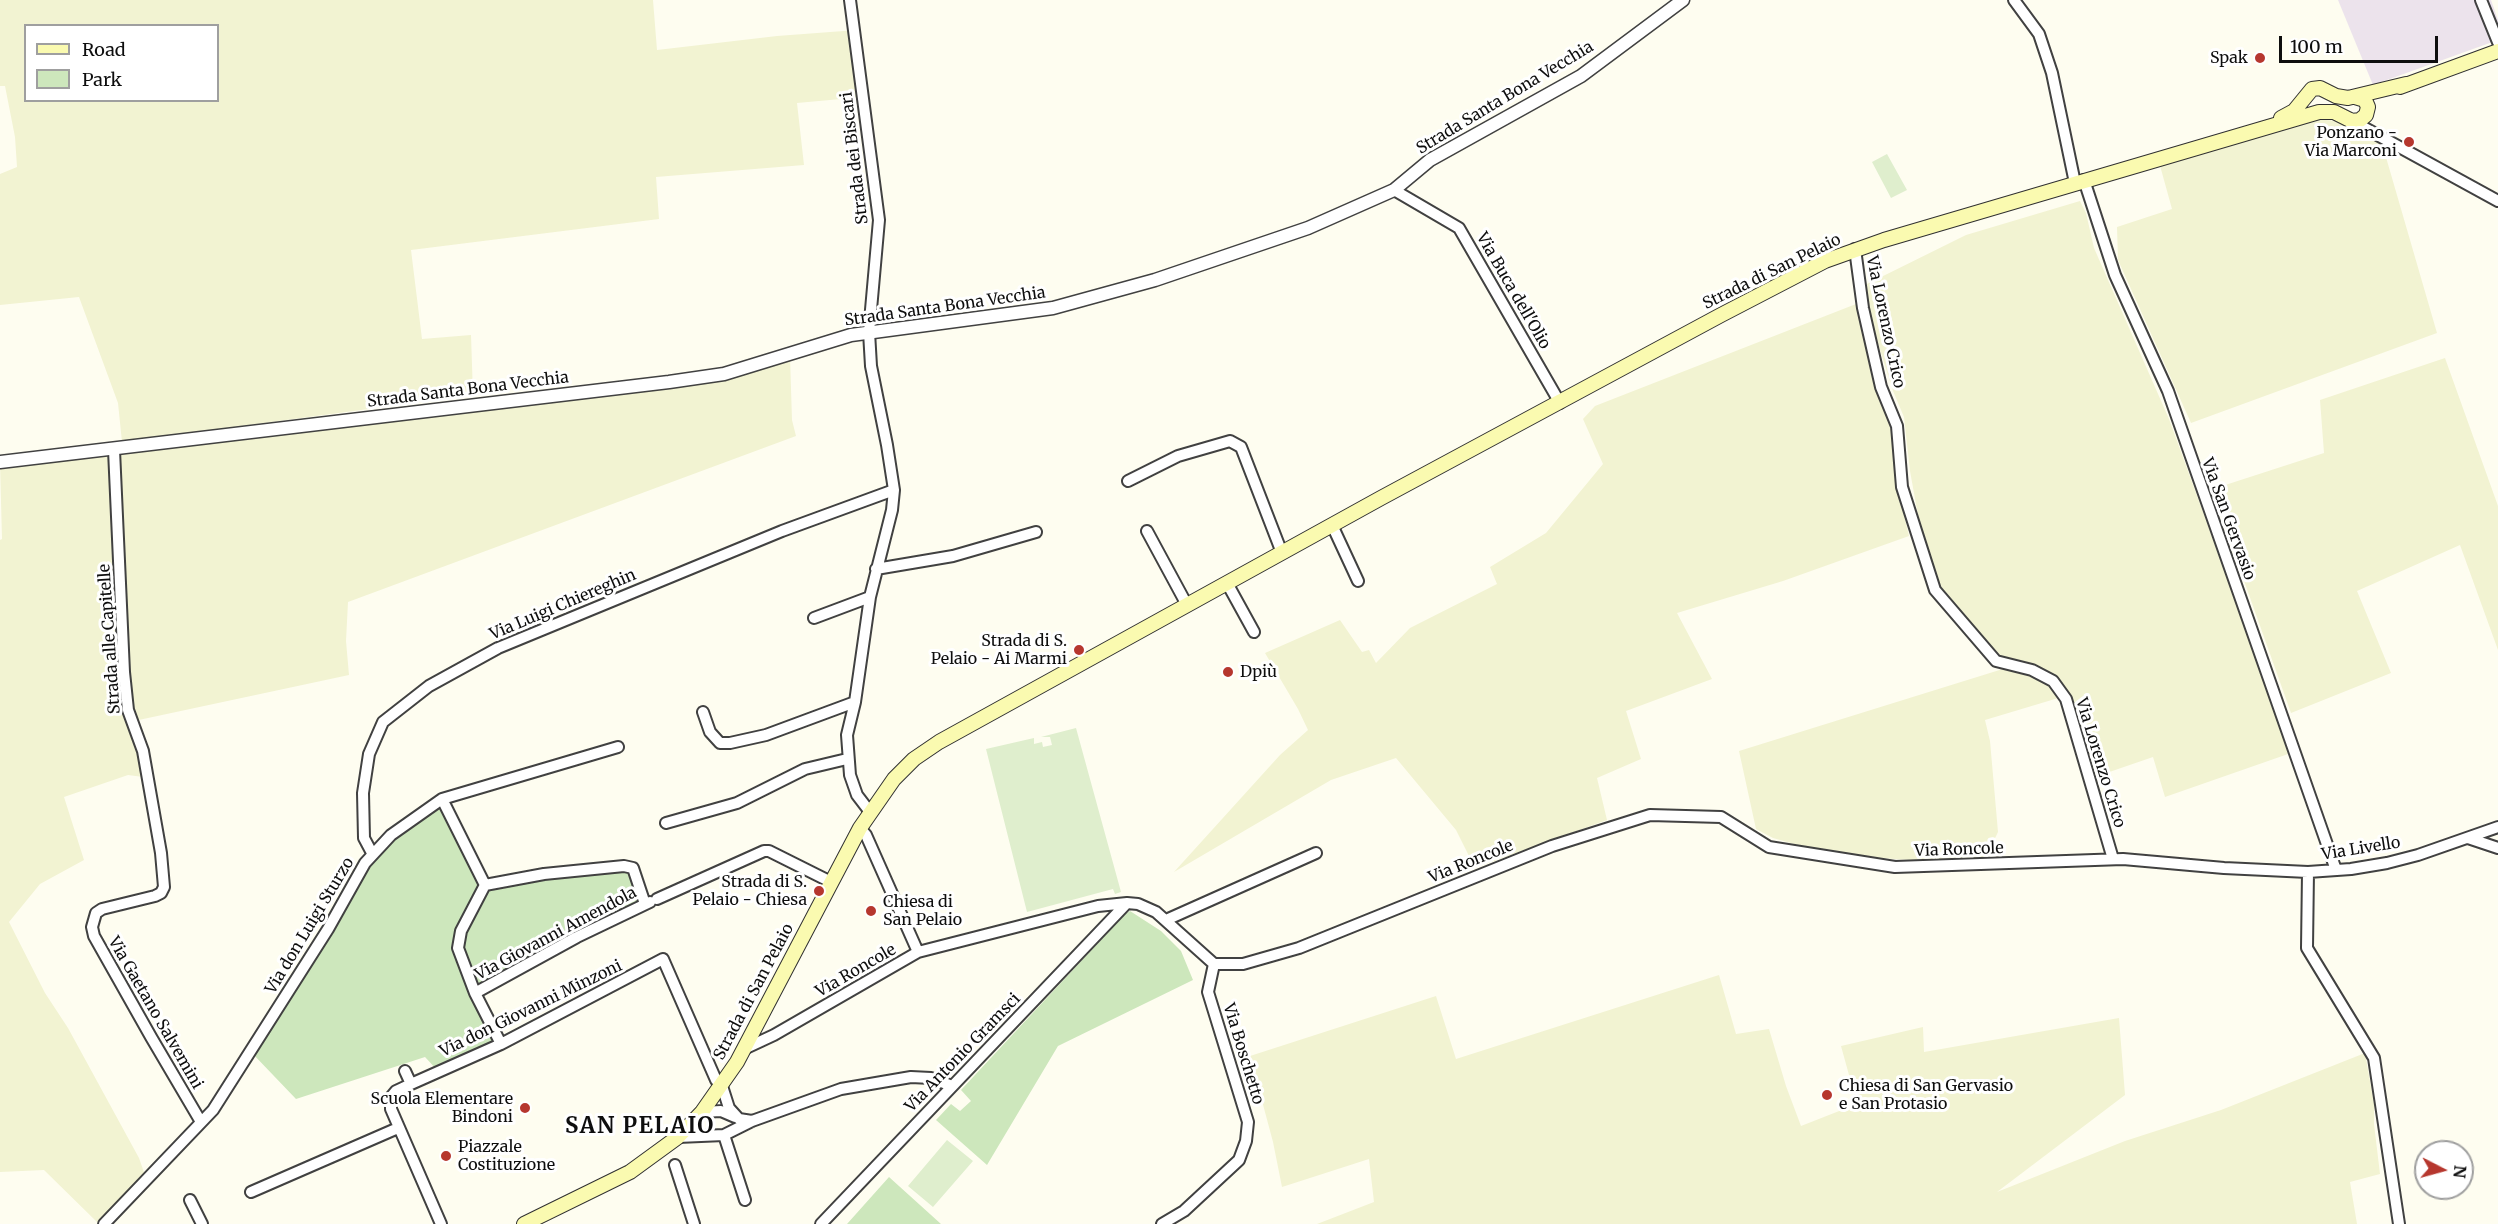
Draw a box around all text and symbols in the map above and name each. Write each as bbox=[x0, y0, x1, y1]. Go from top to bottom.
legend bbox=[24, 24, 219, 102]
scale bar bbox=[2282, 24, 2441, 62]
text: 100 m bbox=[2290, 35, 2343, 58]
text: Road bbox=[82, 38, 126, 61]
street label: Strada Santa Bona Vecchia bbox=[1413, 38, 1597, 158]
place label: Spak bbox=[2210, 48, 2248, 68]
marker: Spak bbox=[2253, 51, 2267, 65]
text: Park bbox=[82, 68, 122, 91]
street label: Strada dei Biscari bbox=[837, 91, 873, 225]
place label: Ponzano - Via Marconi bbox=[2305, 123, 2397, 161]
marker: Ponzano - Via Marconi bbox=[2402, 135, 2416, 149]
street label: Via Buca dell'Olio bbox=[1472, 229, 1554, 353]
street label: Strada di San Pelaio bbox=[1700, 230, 1844, 314]
street label: Via Lorenzo Crico bbox=[1862, 254, 1908, 390]
street label: Strada Santa Bona Vecchia bbox=[843, 283, 1047, 331]
street label: Strada Santa Bona Vecchia bbox=[366, 368, 570, 412]
street label: Via San Gervasio bbox=[2197, 455, 2259, 583]
street label: Strada alle Capitelle bbox=[95, 563, 125, 715]
street label: Via Luigi Chiereghin bbox=[487, 565, 639, 645]
place label: Strada di S. Pelaio - Ai Marmi bbox=[931, 631, 1067, 669]
marker: Strada di S. Pelaio - Ai Marmi bbox=[1072, 643, 1086, 657]
place label: Dpiù bbox=[1240, 662, 1277, 682]
marker: Dpiù bbox=[1221, 665, 1235, 679]
street label: Via Lorenzo Crico bbox=[2071, 696, 2129, 830]
street label: Via Livello bbox=[2320, 833, 2402, 865]
street label: Via Roncole bbox=[1426, 836, 1516, 888]
street label: Via Roncole bbox=[1914, 839, 2004, 861]
street label: Via don Luigi Sturzo bbox=[262, 854, 358, 998]
place label: Strada di S. Pelaio - Chiesa bbox=[692, 872, 807, 910]
street label: Via Giovanni Amendola bbox=[472, 883, 640, 985]
marker: Strada di S. Pelaio - Chiesa bbox=[812, 884, 826, 898]
place label: Chiesa di San Pelaio bbox=[883, 892, 962, 930]
marker: Chiesa di San Pelaio bbox=[864, 904, 878, 918]
street label: Strada di San Pelaio bbox=[710, 921, 798, 1063]
street label: Via Gaetano Salvemini bbox=[104, 933, 206, 1093]
street label: Via Roncole bbox=[812, 940, 900, 1002]
street label: Via don Giovanni Minzoni bbox=[437, 956, 625, 1062]
street label: Via Antonio Gramsci bbox=[901, 990, 1025, 1116]
street label: Via Boschetto bbox=[1219, 1001, 1267, 1107]
place label: Chiesa di San Gervasio e San Protasio bbox=[1839, 1076, 2013, 1114]
marker: Chiesa di San Gervasio e San Protasio bbox=[1820, 1088, 1834, 1102]
place label: Scuola Elementare Bindoni bbox=[370, 1089, 513, 1127]
marker: Scuola Elementare Bindoni bbox=[518, 1101, 532, 1115]
district label: SAN PELAIO bbox=[565, 1114, 715, 1140]
place label: Piazzale Costituzione bbox=[458, 1137, 555, 1175]
north arrow bbox=[2414, 1140, 2474, 1200]
marker: Piazzale Costituzione bbox=[439, 1149, 453, 1163]
text: N bbox=[2449, 1164, 2471, 1179]

